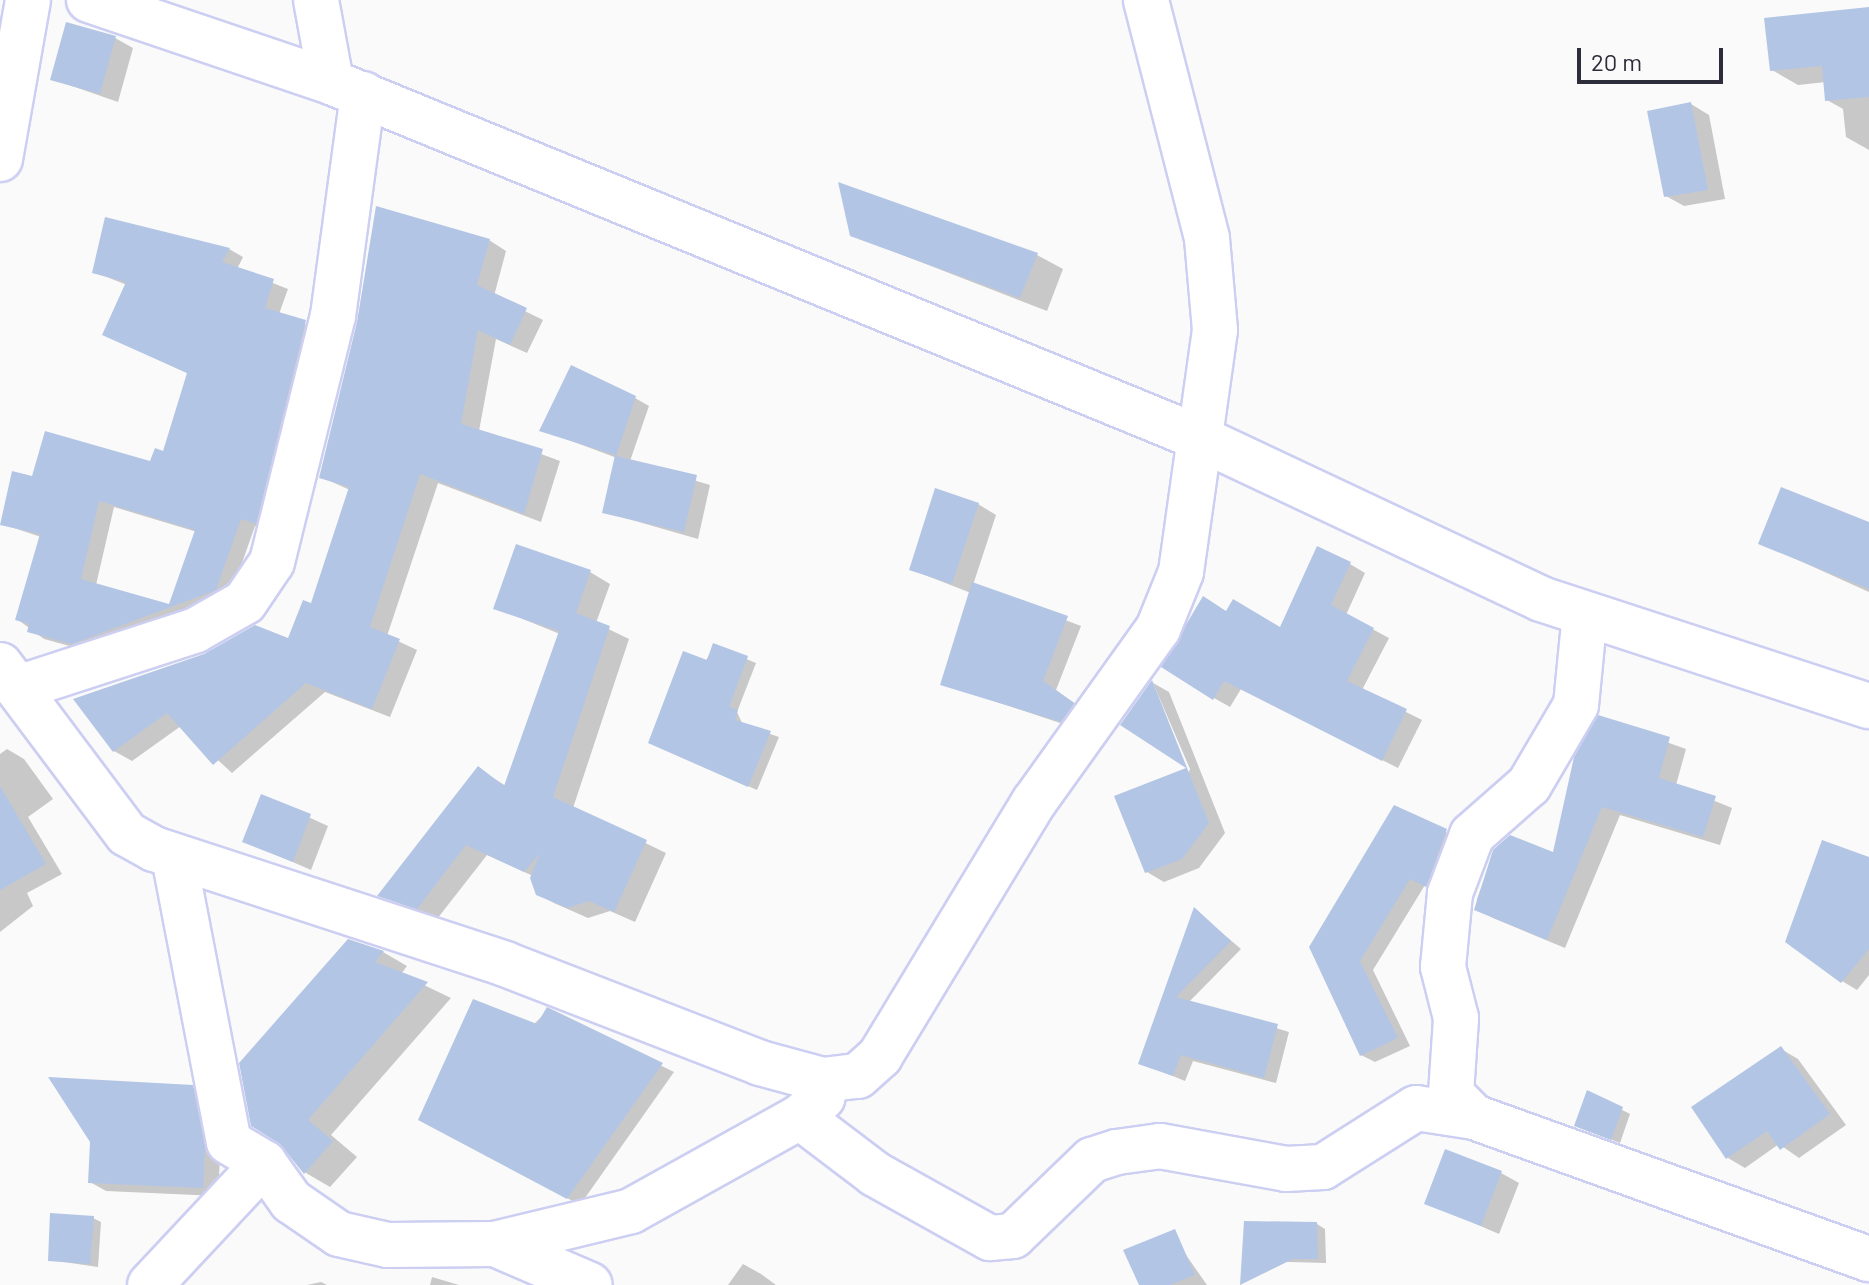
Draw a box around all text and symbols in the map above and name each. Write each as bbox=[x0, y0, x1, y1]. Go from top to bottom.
scale bar bbox=[1581, 32, 1727, 82]
text: 20 m bbox=[1591, 47, 1642, 76]

